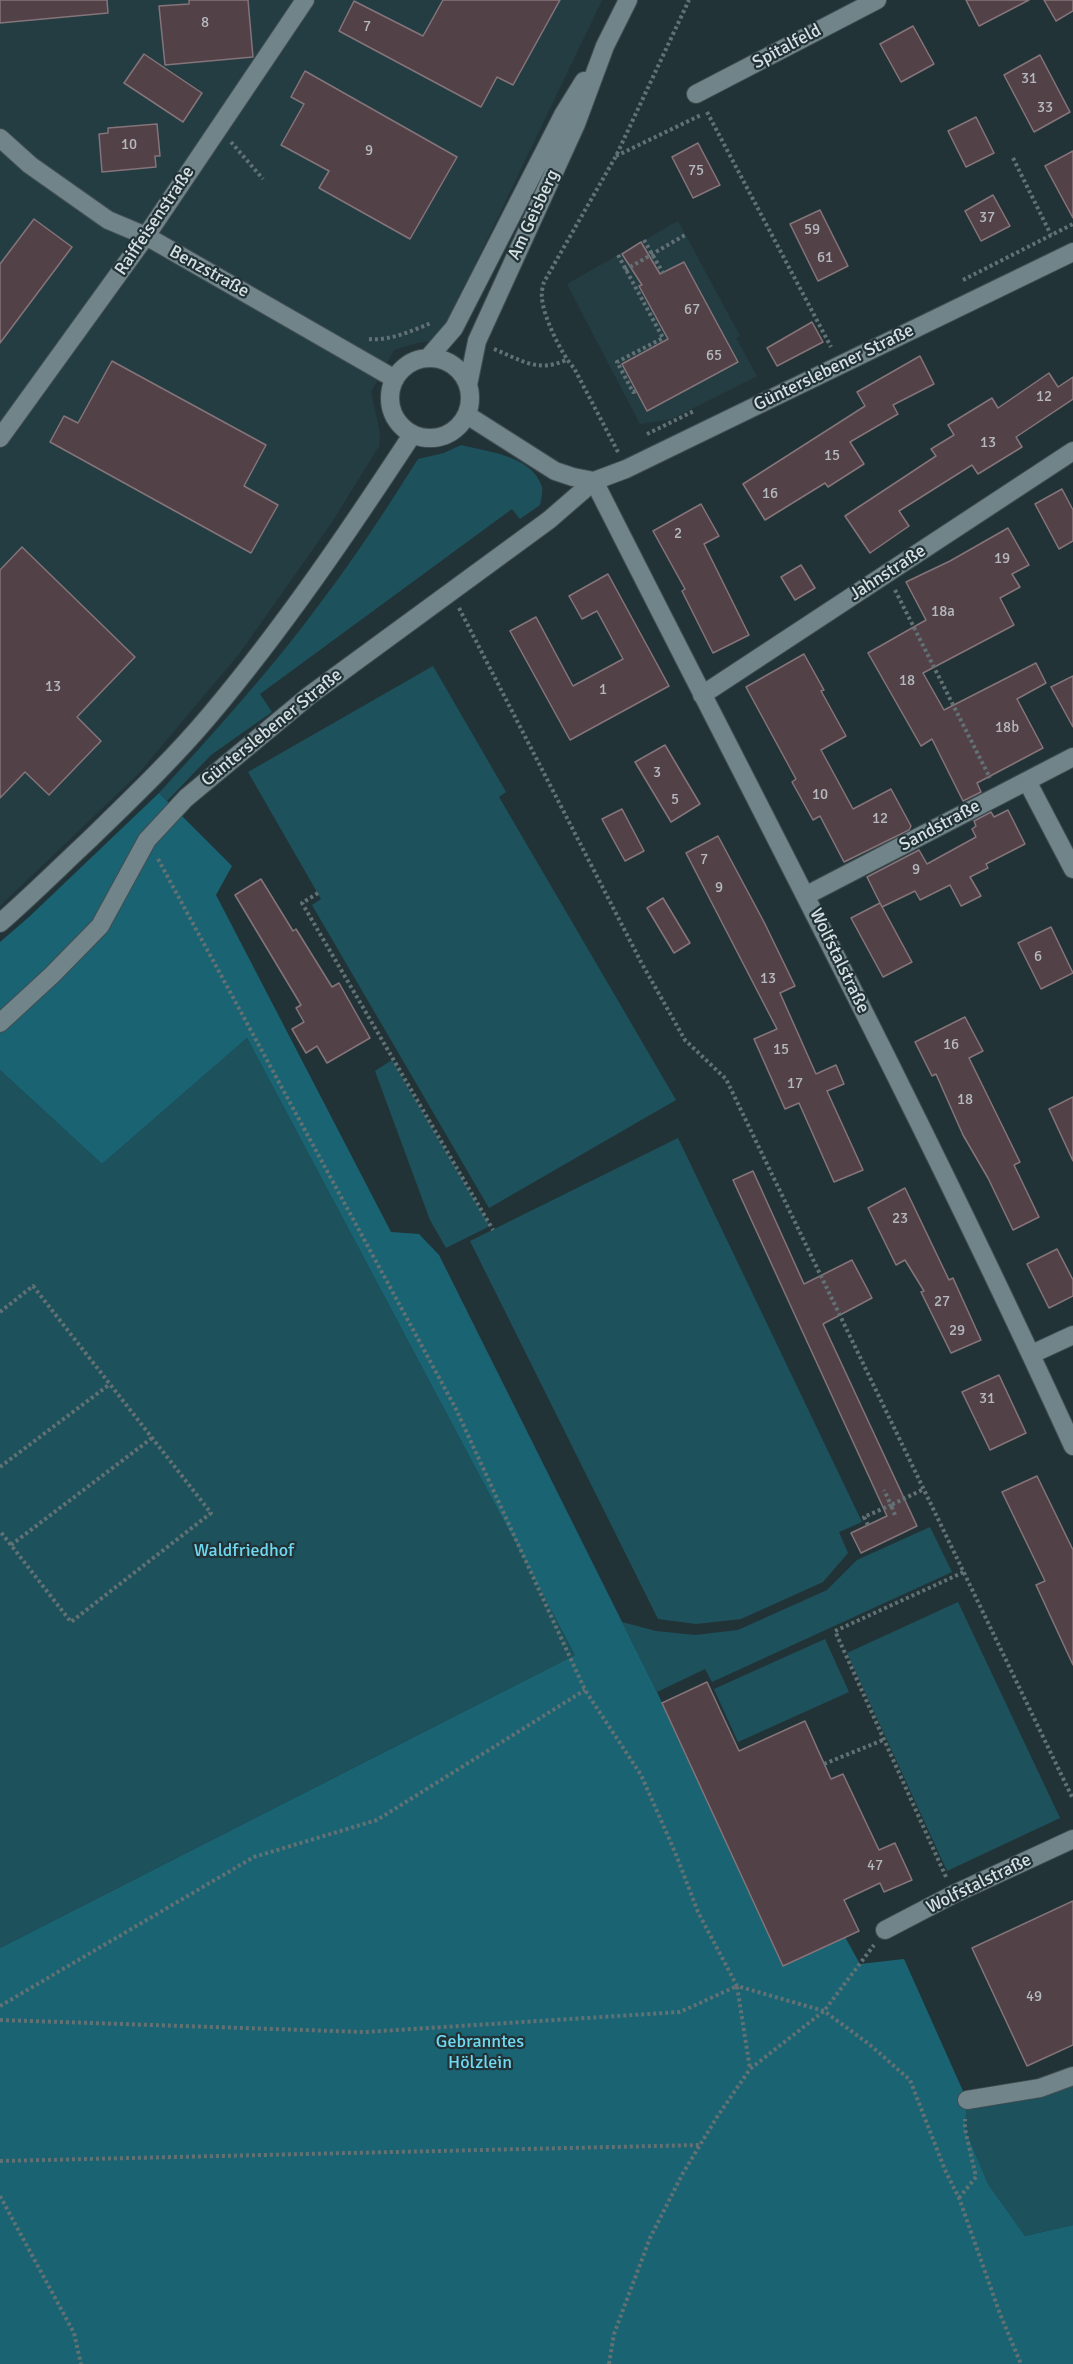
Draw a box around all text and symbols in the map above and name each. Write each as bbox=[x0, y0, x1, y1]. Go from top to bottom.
house number: 8 bbox=[201, 14, 209, 32]
house number: 7 bbox=[363, 18, 371, 36]
street label: Spitalfeld bbox=[749, 20, 825, 74]
house number: 31 bbox=[1021, 70, 1037, 88]
house number: 33 bbox=[1037, 99, 1053, 117]
house number: 10 bbox=[121, 136, 137, 154]
house number: 9 bbox=[365, 142, 373, 160]
street label: Raiffeisenstraße bbox=[111, 162, 199, 280]
house number: 75 bbox=[688, 162, 704, 180]
street label: Am Geisberg bbox=[504, 166, 564, 264]
house number: 37 bbox=[979, 209, 995, 227]
house number: 59 bbox=[804, 221, 820, 239]
street label: Benzstraße bbox=[165, 241, 253, 303]
house number: 61 bbox=[817, 249, 833, 267]
house number: 67 bbox=[684, 301, 700, 319]
street label: Günterslebener Straße bbox=[751, 320, 917, 416]
house number: 65 bbox=[706, 347, 722, 365]
house number: 12 bbox=[1036, 388, 1052, 406]
house number: 13 bbox=[980, 434, 996, 452]
house number: 15 bbox=[824, 447, 840, 465]
house number: 16 bbox=[762, 485, 778, 503]
house number: 2 bbox=[674, 525, 682, 543]
street label: Jahnstraße bbox=[846, 540, 930, 606]
house number: 19 bbox=[994, 550, 1010, 568]
house number: 18a bbox=[931, 603, 955, 621]
street label: Günterslebener Straße bbox=[197, 665, 347, 791]
house number: 18 bbox=[899, 672, 915, 690]
house number: 13 bbox=[45, 678, 61, 696]
house number: 1 bbox=[599, 681, 607, 699]
house number: 18b bbox=[995, 719, 1019, 737]
house number: 3 bbox=[653, 764, 661, 782]
house number: 10 bbox=[812, 786, 828, 804]
house number: 5 bbox=[671, 791, 679, 809]
street label: Sandstraße bbox=[896, 796, 984, 856]
house number: 12 bbox=[872, 810, 888, 828]
house number: 7 bbox=[700, 851, 708, 869]
house number: 9 bbox=[912, 861, 920, 879]
house number: 9 bbox=[715, 879, 723, 897]
street label: Wolfstalstraße bbox=[804, 905, 874, 1017]
house number: 6 bbox=[1034, 948, 1042, 966]
house number: 13 bbox=[760, 970, 776, 988]
house number: 16 bbox=[943, 1036, 959, 1054]
house number: 15 bbox=[773, 1041, 789, 1059]
house number: 17 bbox=[787, 1075, 803, 1093]
house number: 18 bbox=[957, 1091, 973, 1109]
house number: 23 bbox=[892, 1210, 908, 1228]
house number: 27 bbox=[934, 1293, 950, 1311]
house number: 29 bbox=[949, 1322, 965, 1340]
house number: 31 bbox=[979, 1390, 995, 1408]
park label: Waldfriedhof bbox=[194, 1540, 294, 1562]
street label: Wolfstalstraße bbox=[923, 1849, 1035, 1919]
house number: 47 bbox=[867, 1857, 883, 1875]
house number: 49 bbox=[1026, 1988, 1042, 2006]
park label: Gebranntes Hölzlein bbox=[436, 2031, 524, 2074]

